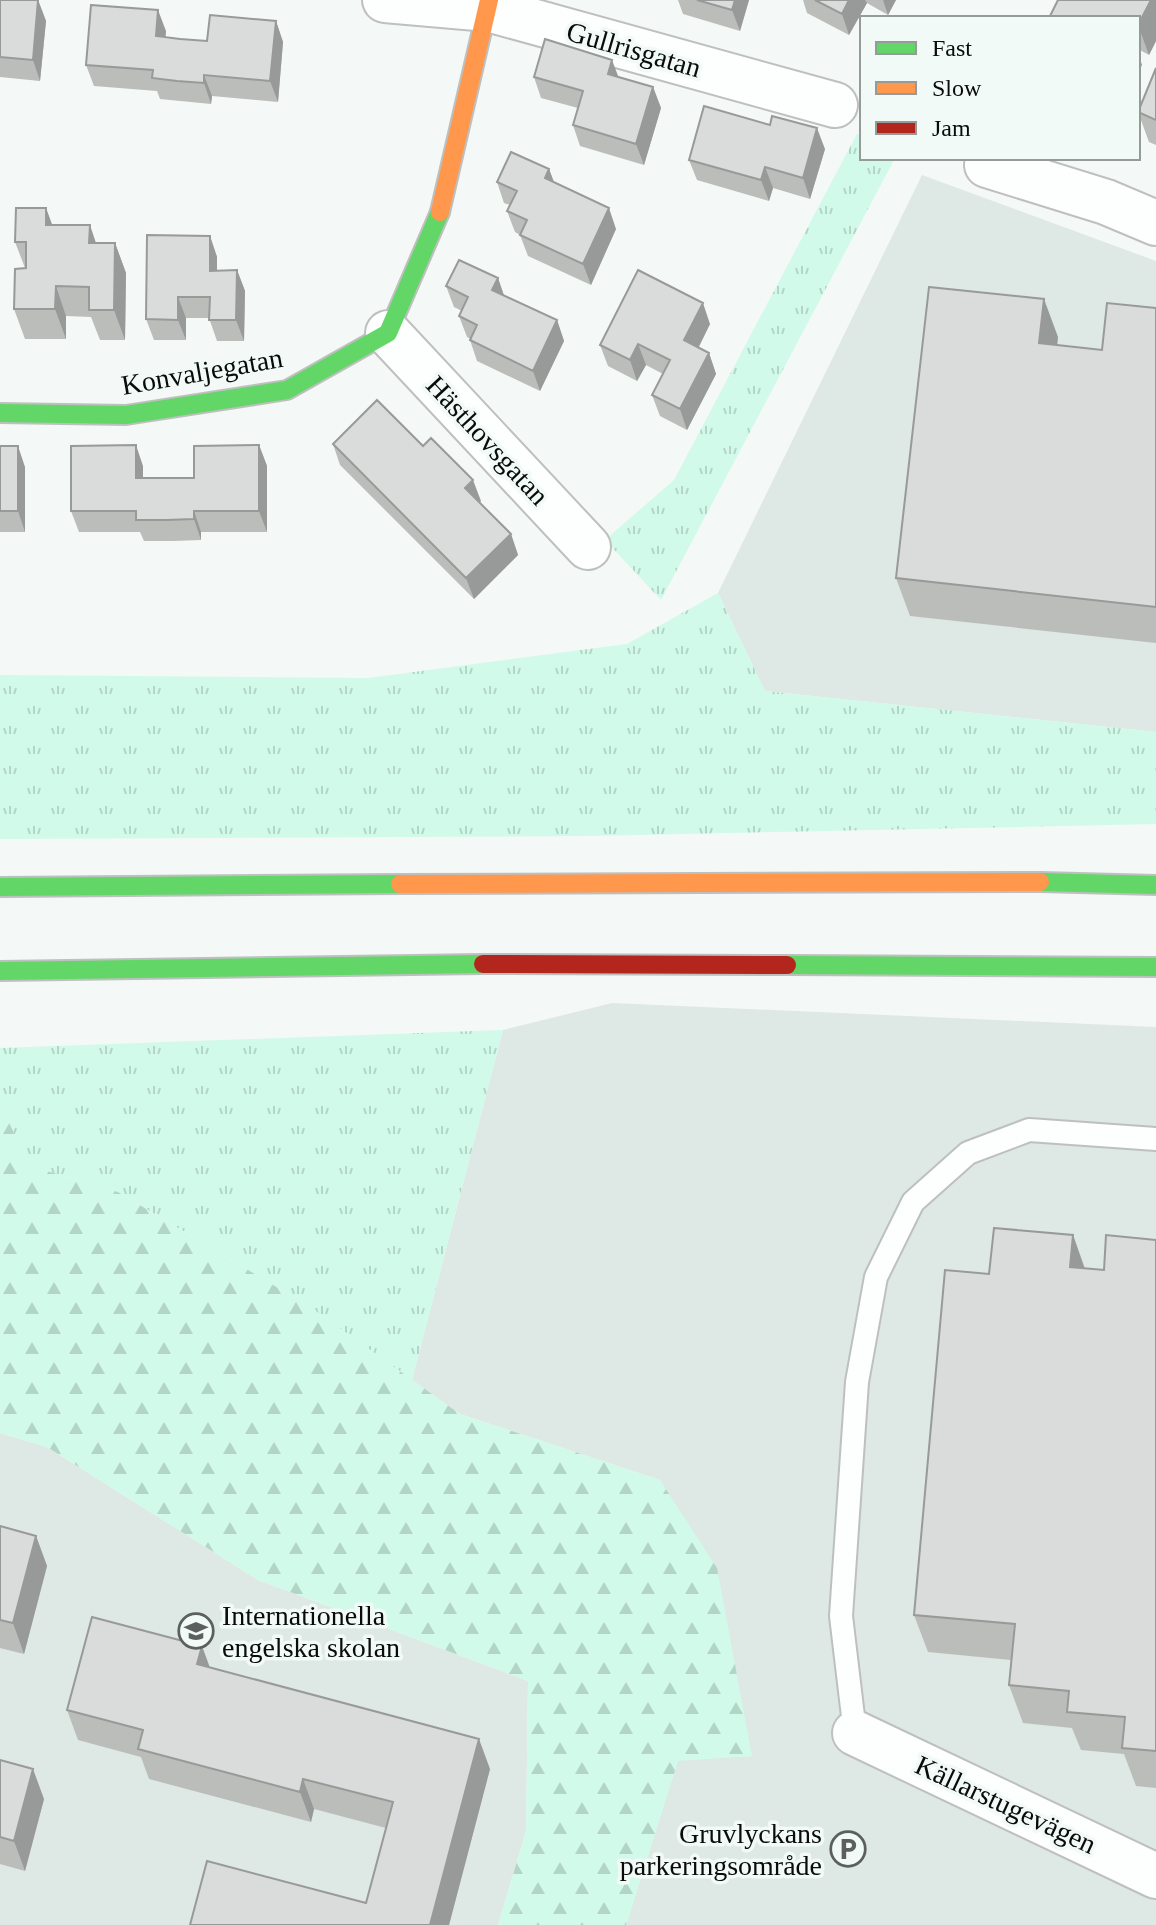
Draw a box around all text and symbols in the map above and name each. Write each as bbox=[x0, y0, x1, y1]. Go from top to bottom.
street label: Gullrisgatan bbox=[563, 16, 705, 83]
legend bbox=[860, 16, 1140, 160]
text: Fast bbox=[932, 35, 972, 61]
text: Slow bbox=[932, 75, 982, 101]
text: Jam bbox=[932, 115, 971, 141]
street label: Konvaljegatan bbox=[119, 342, 285, 401]
street label: Hästhovsgatan bbox=[420, 369, 555, 511]
place label: Internationella engelska skolan bbox=[222, 1600, 400, 1663]
school or university icon: Internationella engelska skolan bbox=[177, 1612, 215, 1650]
street label: Källarstugevägen bbox=[910, 1749, 1101, 1860]
place label: Gruvlyckans parkeringsområde bbox=[620, 1818, 822, 1881]
parking icon: Gruvlyckans parkeringsområde bbox=[829, 1830, 867, 1868]

